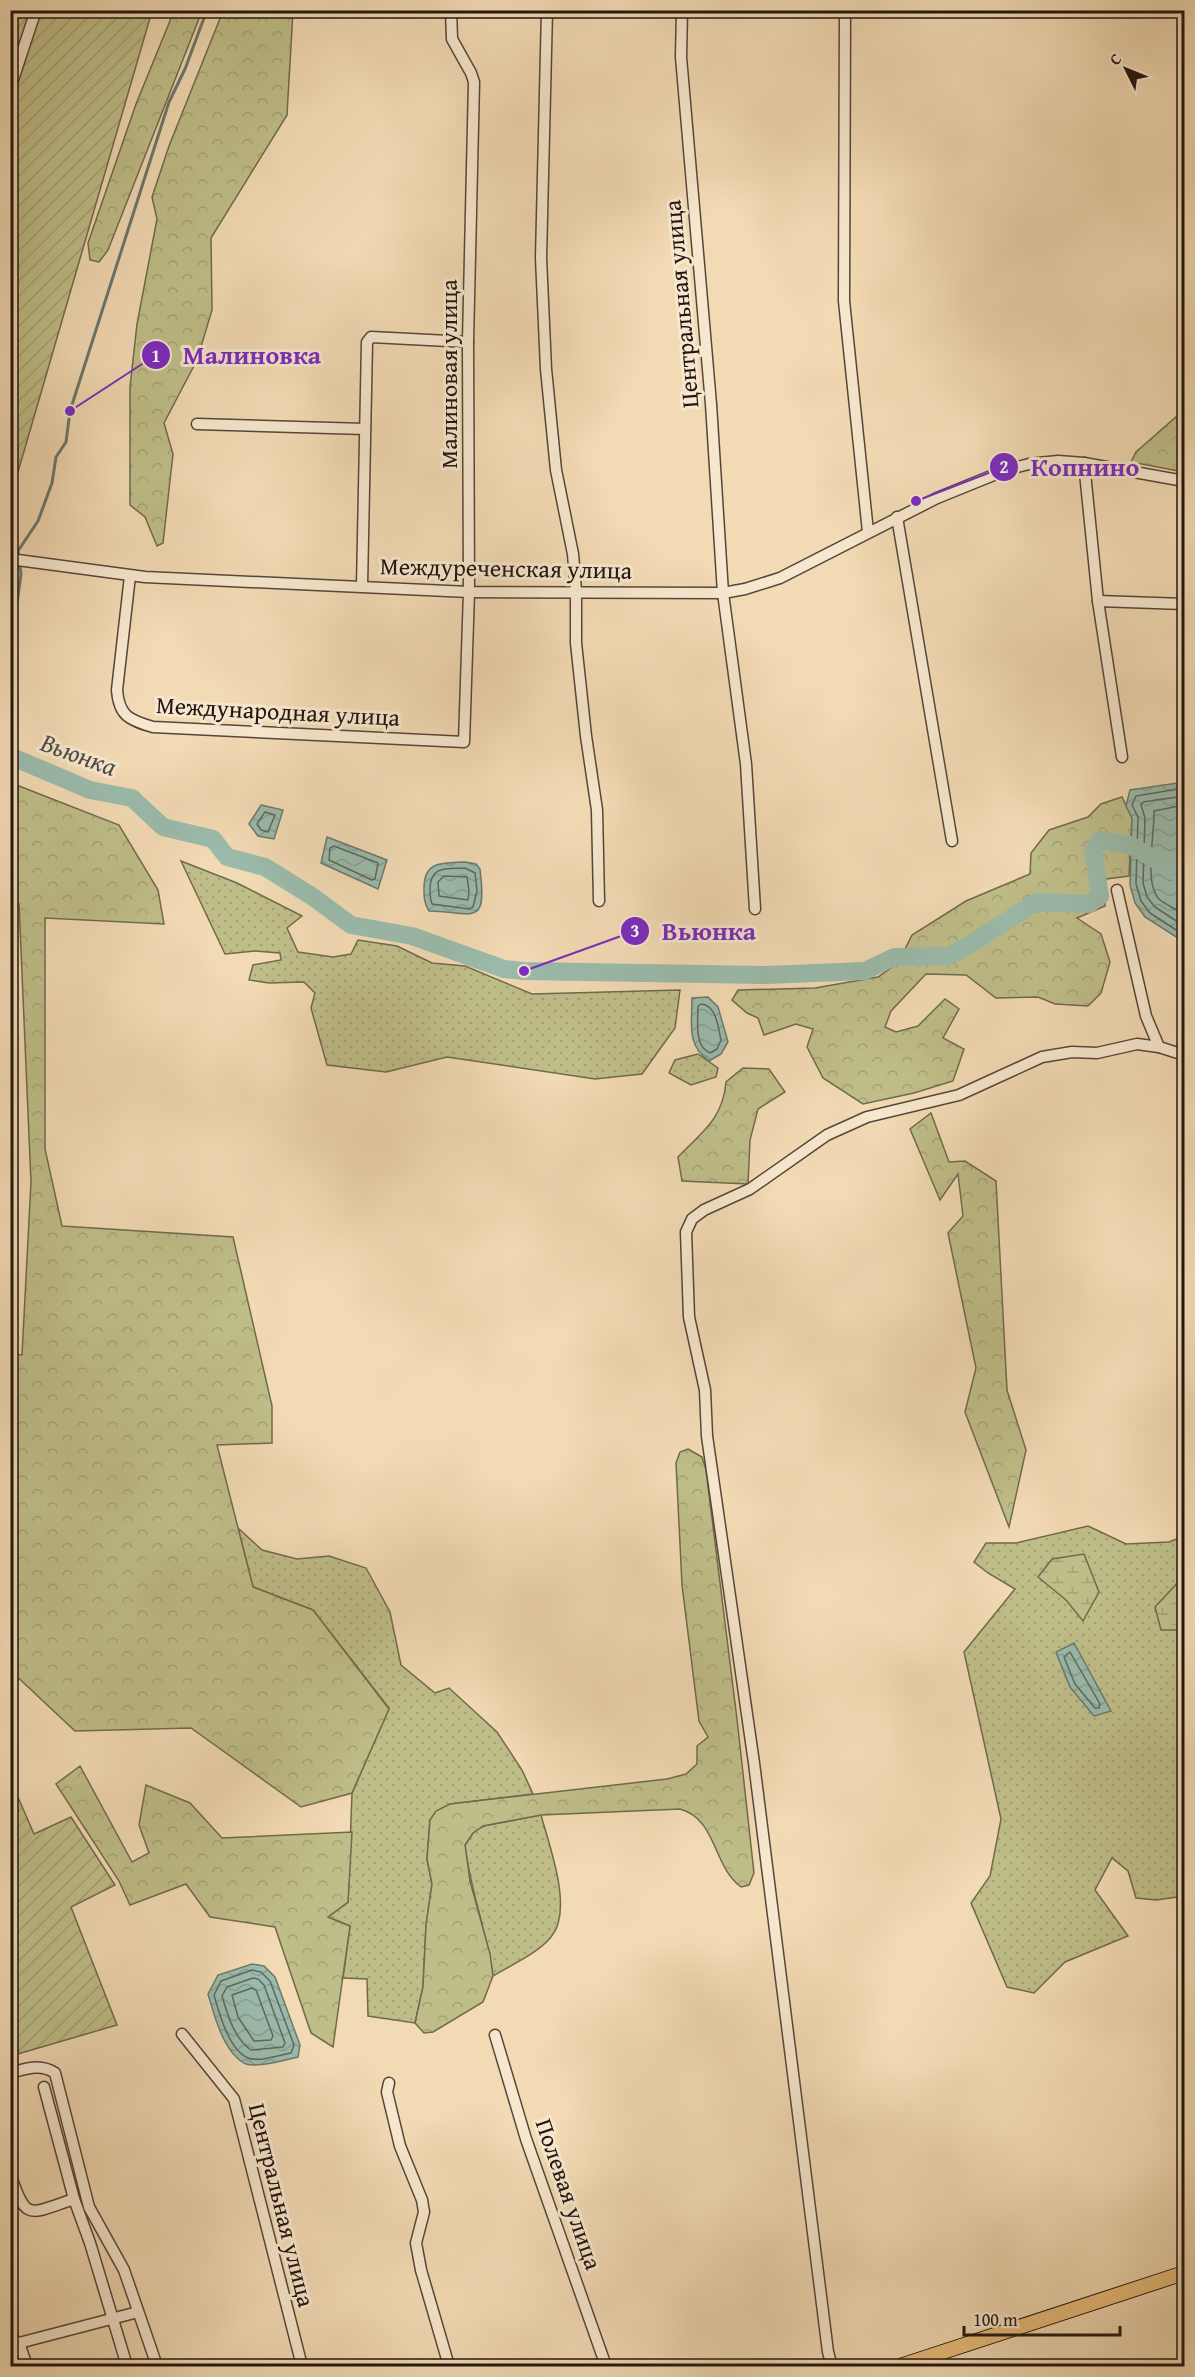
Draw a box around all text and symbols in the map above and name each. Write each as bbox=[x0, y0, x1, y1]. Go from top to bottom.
north arrow bbox=[1096, 39, 1156, 99]
text: С bbox=[1103, 47, 1127, 70]
street label: Центральная улица bbox=[654, 198, 708, 409]
street label: Малиновая улица bbox=[431, 279, 466, 469]
callout: Малиновка bbox=[141, 333, 333, 377]
text: Малиновка bbox=[183, 335, 322, 374]
text: 1 bbox=[151, 342, 161, 369]
callout: Копнино bbox=[989, 445, 1151, 489]
text: Копнино bbox=[1031, 447, 1139, 486]
text: 2 bbox=[999, 453, 1009, 480]
street label: Междуреченская улица bbox=[380, 548, 633, 588]
street label: Международная улица bbox=[155, 687, 401, 735]
water label: Вьюнка bbox=[35, 722, 123, 786]
callout: Вьюнка bbox=[620, 909, 768, 953]
text: Вьюнка bbox=[662, 911, 757, 950]
text: 3 bbox=[630, 917, 640, 944]
street label: Центральная улица bbox=[240, 2099, 324, 2311]
street label: Полевая улица bbox=[527, 2114, 611, 2275]
scale bar bbox=[964, 2299, 1120, 2337]
text: 100 m bbox=[973, 2306, 1018, 2333]

